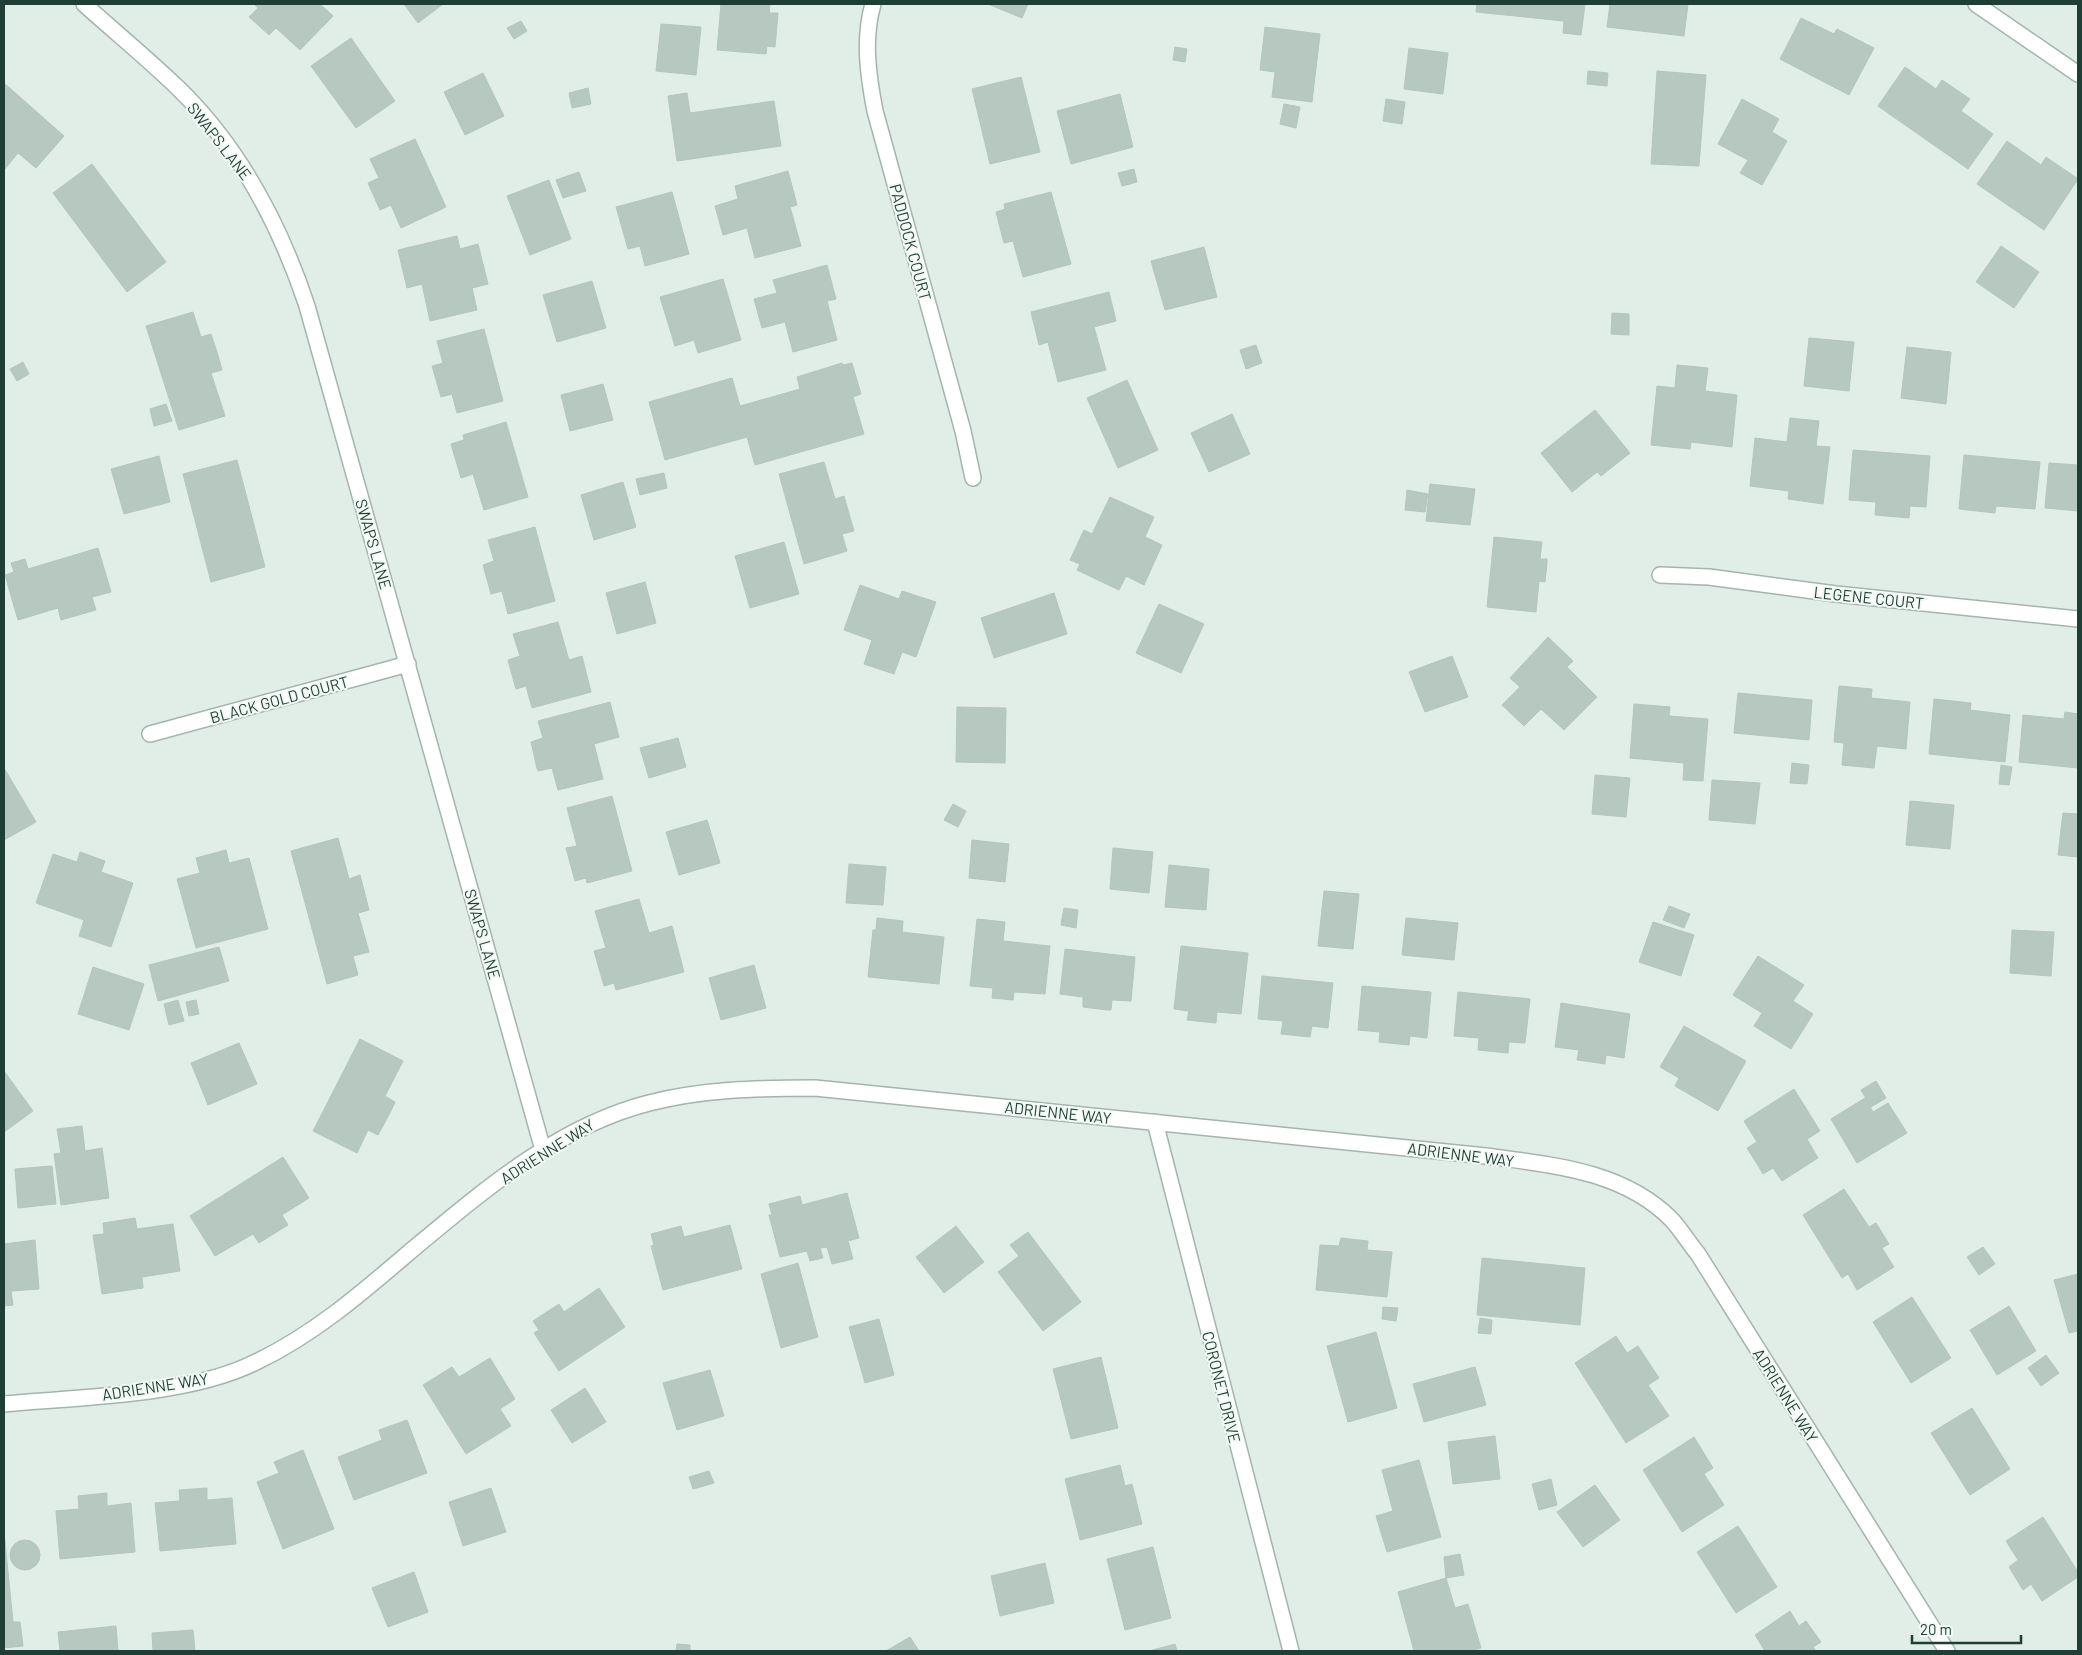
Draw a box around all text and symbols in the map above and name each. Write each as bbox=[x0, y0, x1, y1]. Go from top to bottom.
street label: SWAPS LANE bbox=[184, 98, 256, 184]
street label: PADDOCK COURT bbox=[886, 182, 936, 302]
street label: SWAPS LANE bbox=[352, 497, 396, 591]
street label: LEGENE COURT bbox=[1813, 582, 1925, 612]
street label: BLACK GOLD COURT bbox=[208, 671, 350, 727]
street label: SWAPS LANE bbox=[461, 887, 505, 981]
street label: ADRIENNE WAY bbox=[1004, 1097, 1112, 1127]
street label: ADRIENNE WAY bbox=[496, 1114, 598, 1188]
street label: ADRIENNE WAY bbox=[1407, 1138, 1515, 1170]
street label: CORONET DRIVE bbox=[1199, 1329, 1245, 1445]
street label: ADRIENNE WAY bbox=[1749, 1344, 1823, 1446]
street label: ADRIENNE WAY bbox=[100, 1368, 210, 1404]
scale bar bbox=[1912, 1612, 2021, 1644]
text: 20 m bbox=[1920, 1620, 1952, 1638]

